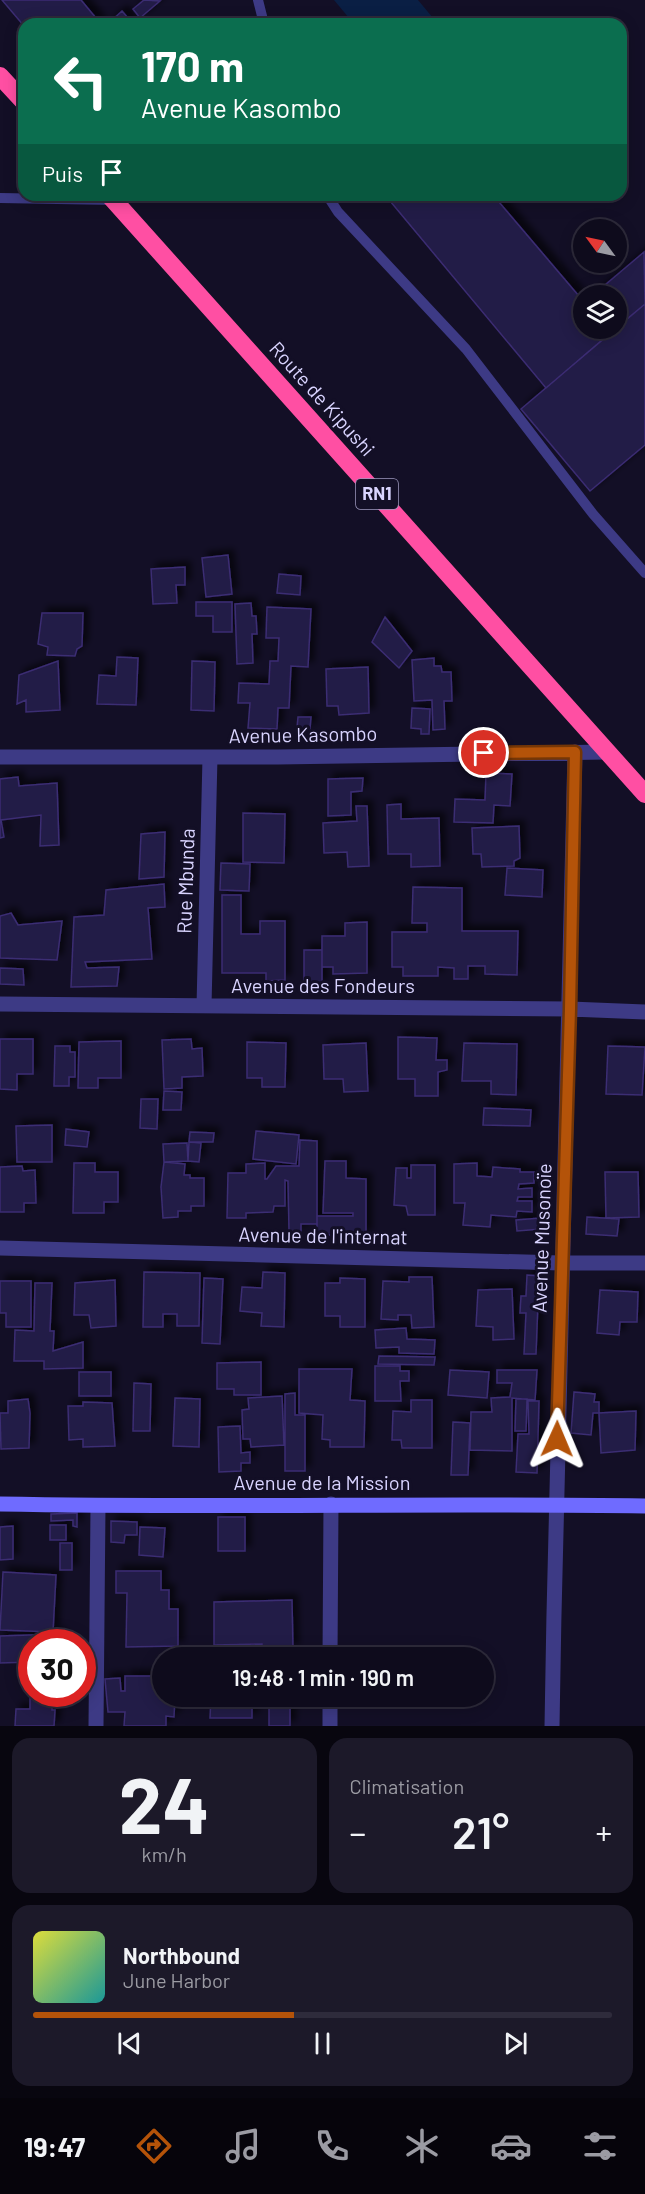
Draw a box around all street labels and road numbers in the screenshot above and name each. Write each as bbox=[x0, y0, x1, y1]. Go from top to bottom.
street label: Route de Kipushi bbox=[265, 336, 380, 460]
road number: RN1 bbox=[356, 479, 398, 509]
street label: Avenue Kasombo bbox=[228, 721, 378, 747]
street label: Rue Mbunda bbox=[171, 828, 199, 934]
street label: Avenue des Fondeurs bbox=[231, 973, 415, 997]
street label: Avenue Musonoïe bbox=[526, 1163, 556, 1313]
street label: Avenue de l'internat bbox=[238, 1222, 408, 1248]
street label: Avenue de la Mission bbox=[233, 1470, 411, 1494]

